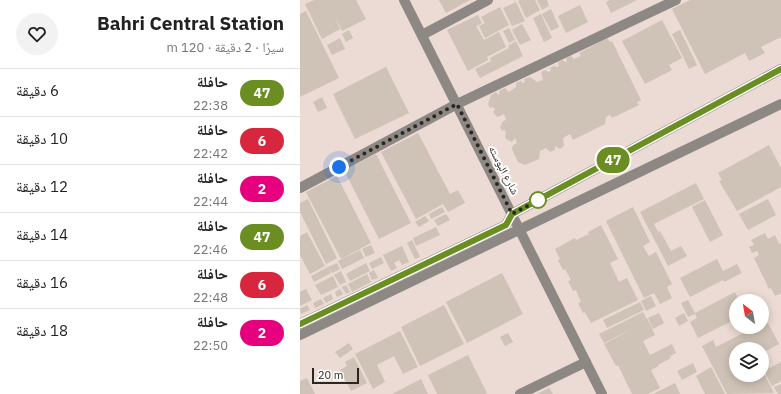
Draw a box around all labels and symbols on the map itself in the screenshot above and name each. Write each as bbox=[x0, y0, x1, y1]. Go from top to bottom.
street label: شارع البوسته bbox=[486, 143, 522, 197]
line badge: 47 bbox=[595, 147, 631, 173]
your location bbox=[329, 157, 349, 177]
unlabelled marker bbox=[529, 191, 547, 209]
north arrow bbox=[729, 294, 769, 334]
scale bar bbox=[312, 366, 359, 385]

